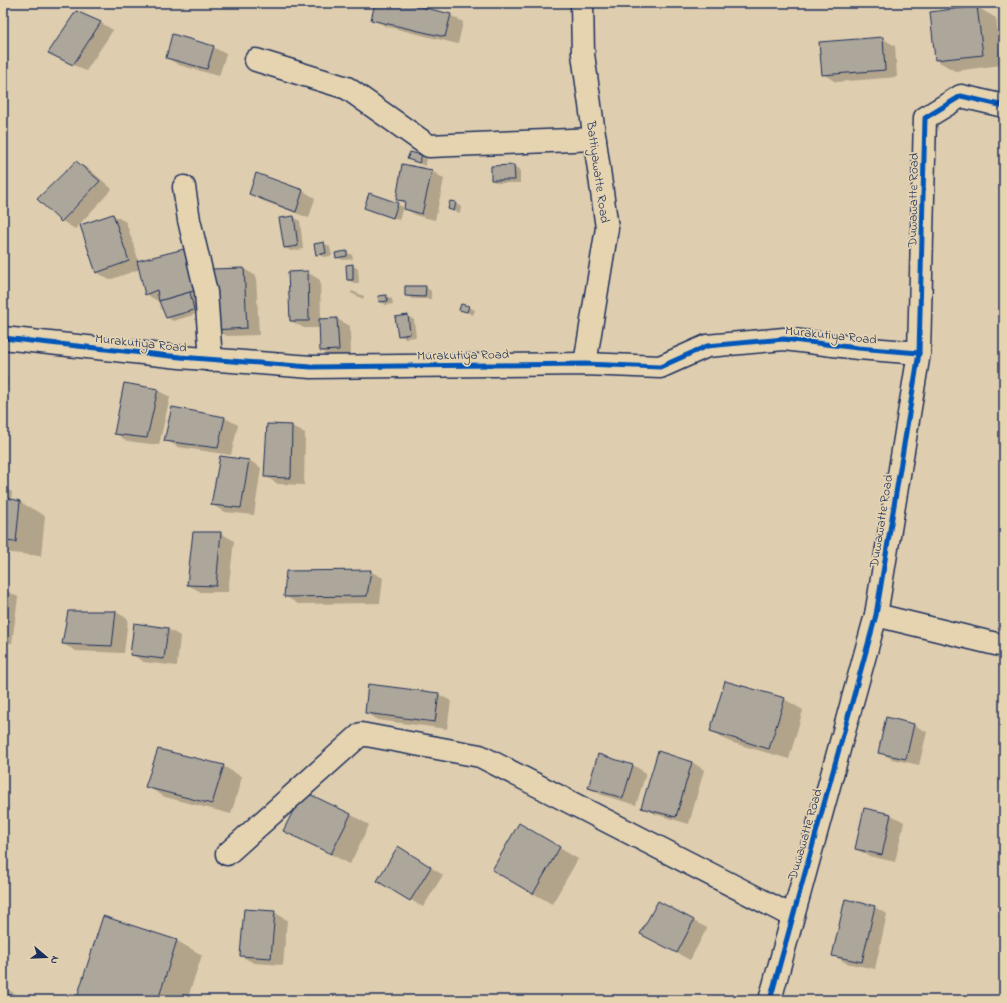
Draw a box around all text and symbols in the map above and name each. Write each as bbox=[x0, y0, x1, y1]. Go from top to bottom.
street label: Battiyawatte Road bbox=[580, 119, 614, 225]
street label: Duwawatte Road bbox=[903, 152, 924, 248]
street label: Murakutiya Road bbox=[784, 321, 878, 351]
street label: Murakutiya Road bbox=[94, 329, 188, 359]
street label: Murakutiya Road bbox=[417, 345, 510, 367]
street label: Duwawatte Road bbox=[865, 473, 898, 570]
street label: Duwawatte Road bbox=[783, 786, 828, 883]
north arrow bbox=[26, 937, 66, 977]
text: N bbox=[46, 954, 63, 966]

